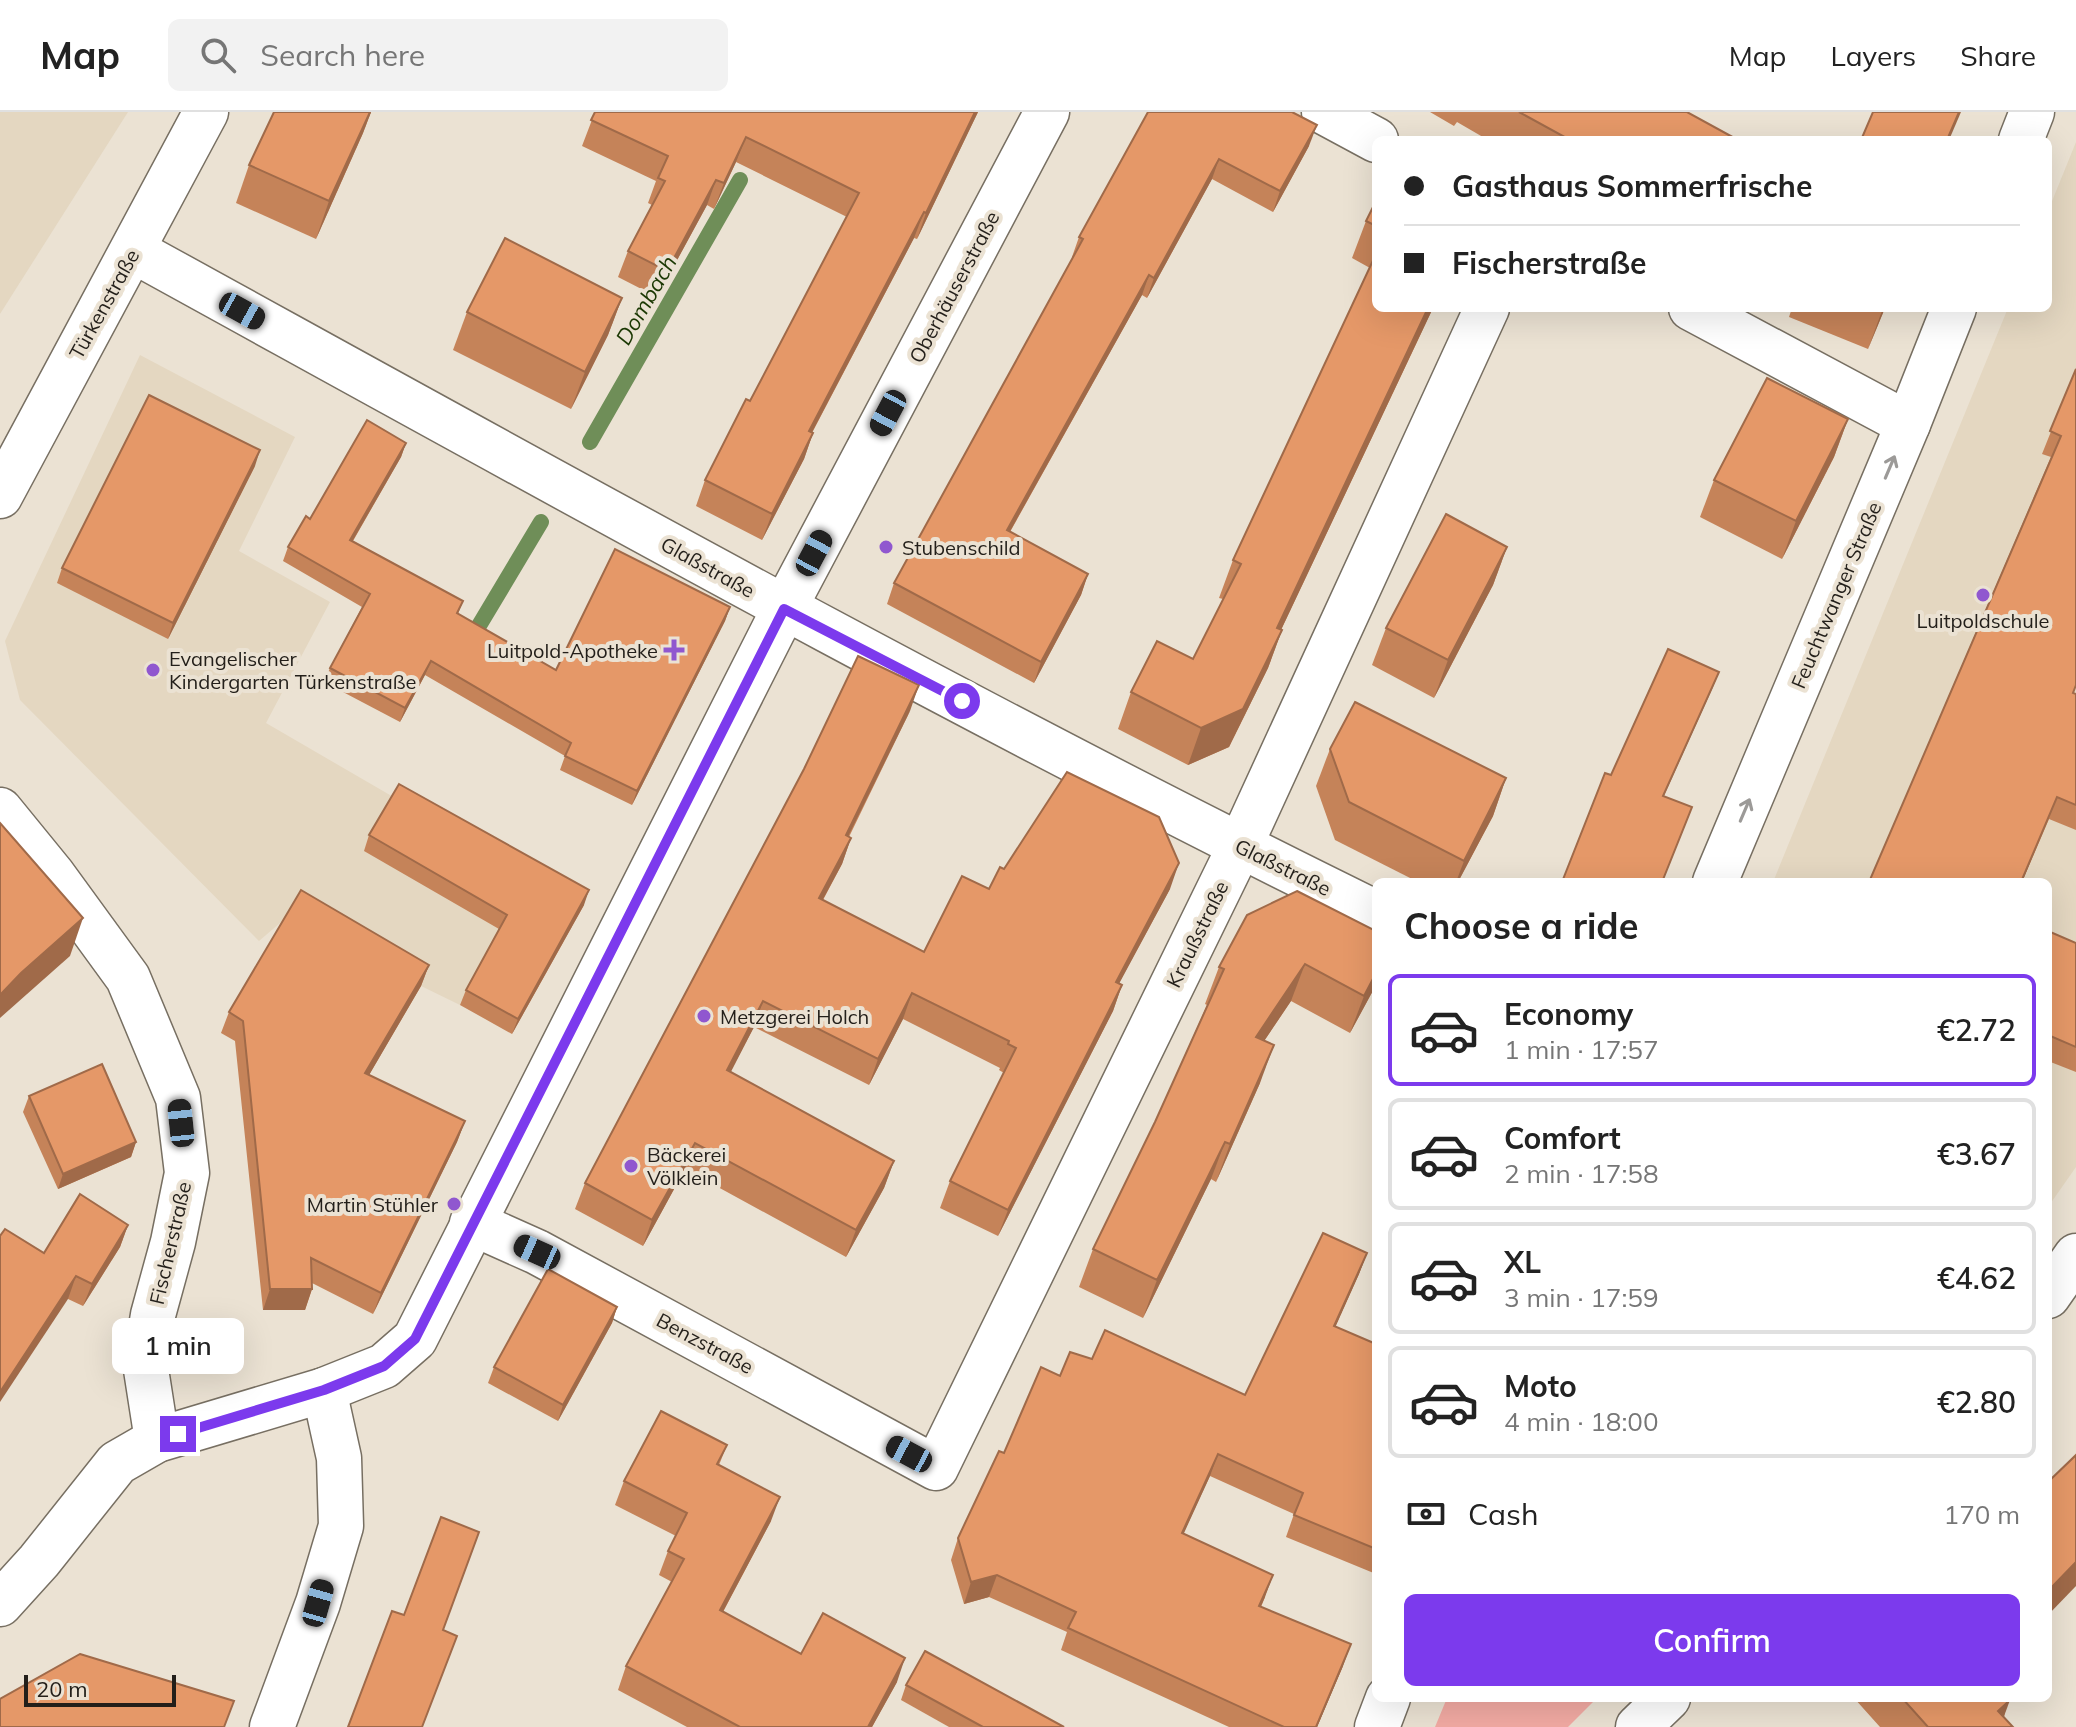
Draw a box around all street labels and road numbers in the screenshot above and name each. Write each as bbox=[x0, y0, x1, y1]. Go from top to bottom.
street label: Oberhäuserstraße bbox=[903, 207, 1005, 367]
street label: Türkenstraße bbox=[64, 245, 144, 363]
street label: Feuchtwanger Straße bbox=[1785, 498, 1887, 692]
street label: Glaßstraße bbox=[657, 531, 759, 603]
street label: Glaßstraße bbox=[1231, 833, 1335, 901]
street label: Kraußstraße bbox=[1160, 877, 1234, 991]
street label: Fischerstraße bbox=[144, 1179, 196, 1307]
street label: Benzstraße bbox=[652, 1307, 758, 1379]

